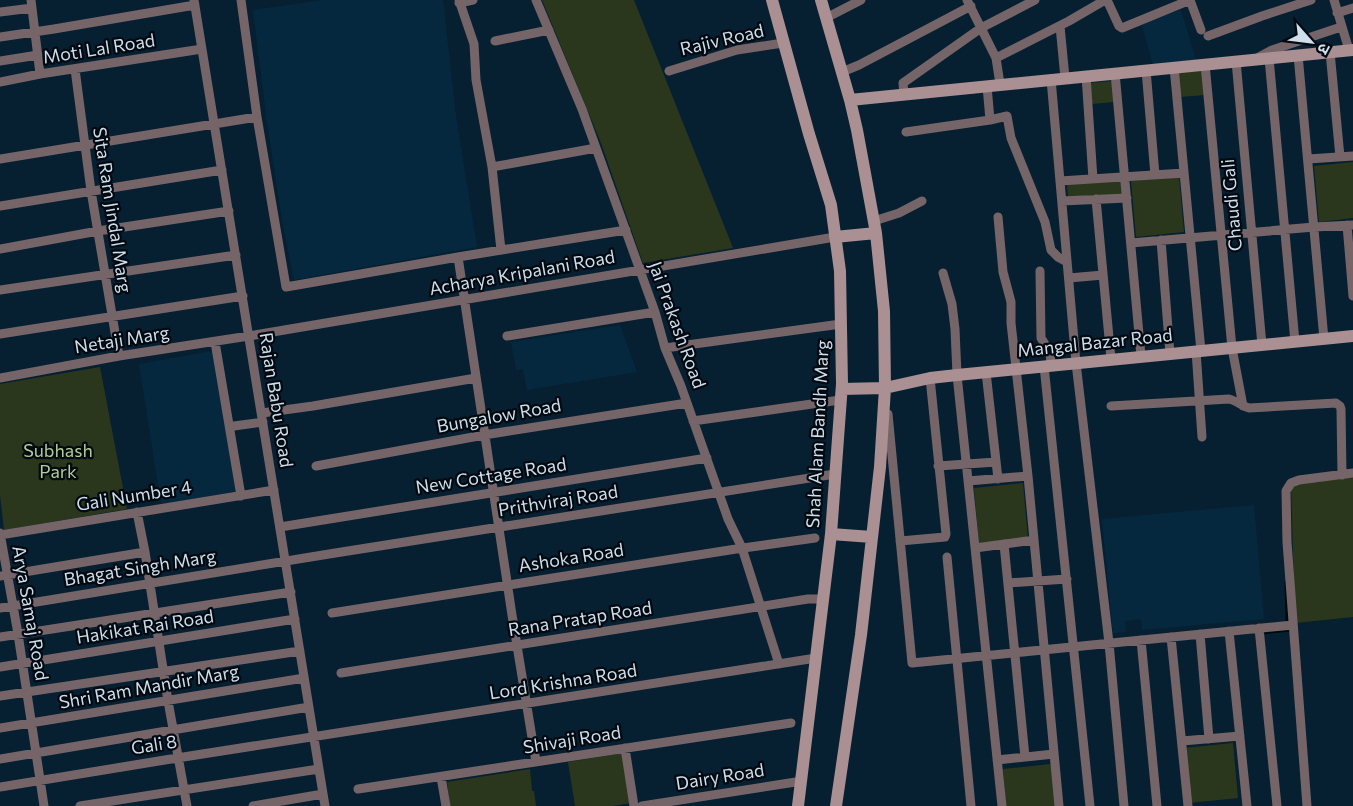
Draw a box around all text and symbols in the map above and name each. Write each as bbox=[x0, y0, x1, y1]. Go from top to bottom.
north arrow bbox=[1281, 12, 1341, 72]
street label: Rajiv Road bbox=[678, 19, 766, 59]
street label: Moti Lal Road bbox=[41, 28, 156, 68]
text: उ bbox=[1314, 41, 1335, 58]
street label: Sita Ram Jindal Marg bbox=[89, 125, 137, 294]
street label: Chaudi Gali bbox=[1216, 158, 1246, 252]
street label: Acharya Kripalani Road bbox=[427, 245, 616, 299]
street label: Jai Prakash Road bbox=[645, 258, 711, 391]
street label: Netaji Marg bbox=[73, 321, 171, 357]
street label: Mangal Bazar Road bbox=[1016, 323, 1174, 361]
street label: Rajan Babu Road bbox=[255, 331, 299, 469]
street label: Shah Alam Bandh Marg bbox=[801, 339, 833, 529]
street label: Bungalow Road bbox=[435, 393, 563, 437]
park label: Subhash Park bbox=[23, 439, 93, 482]
street label: New Cottage Road bbox=[414, 452, 568, 498]
street label: Gali Number 4 bbox=[75, 475, 193, 515]
street label: Prithviraj Road bbox=[496, 480, 619, 520]
street label: Ashoka Road bbox=[517, 538, 625, 576]
street label: Arya Samaj Road bbox=[8, 544, 54, 682]
street label: Bhagat Singh Marg bbox=[62, 544, 218, 590]
street label: Rana Pratap Road bbox=[506, 596, 653, 640]
street label: Hakikat Rai Road bbox=[75, 604, 215, 648]
street label: Lord Krishna Road bbox=[487, 658, 638, 704]
street label: Shri Ram Mandir Marg bbox=[57, 659, 241, 713]
street label: Shivaji Road bbox=[521, 720, 622, 758]
street label: Gali 8 bbox=[129, 730, 178, 758]
street label: Dairy Road bbox=[674, 758, 766, 794]

